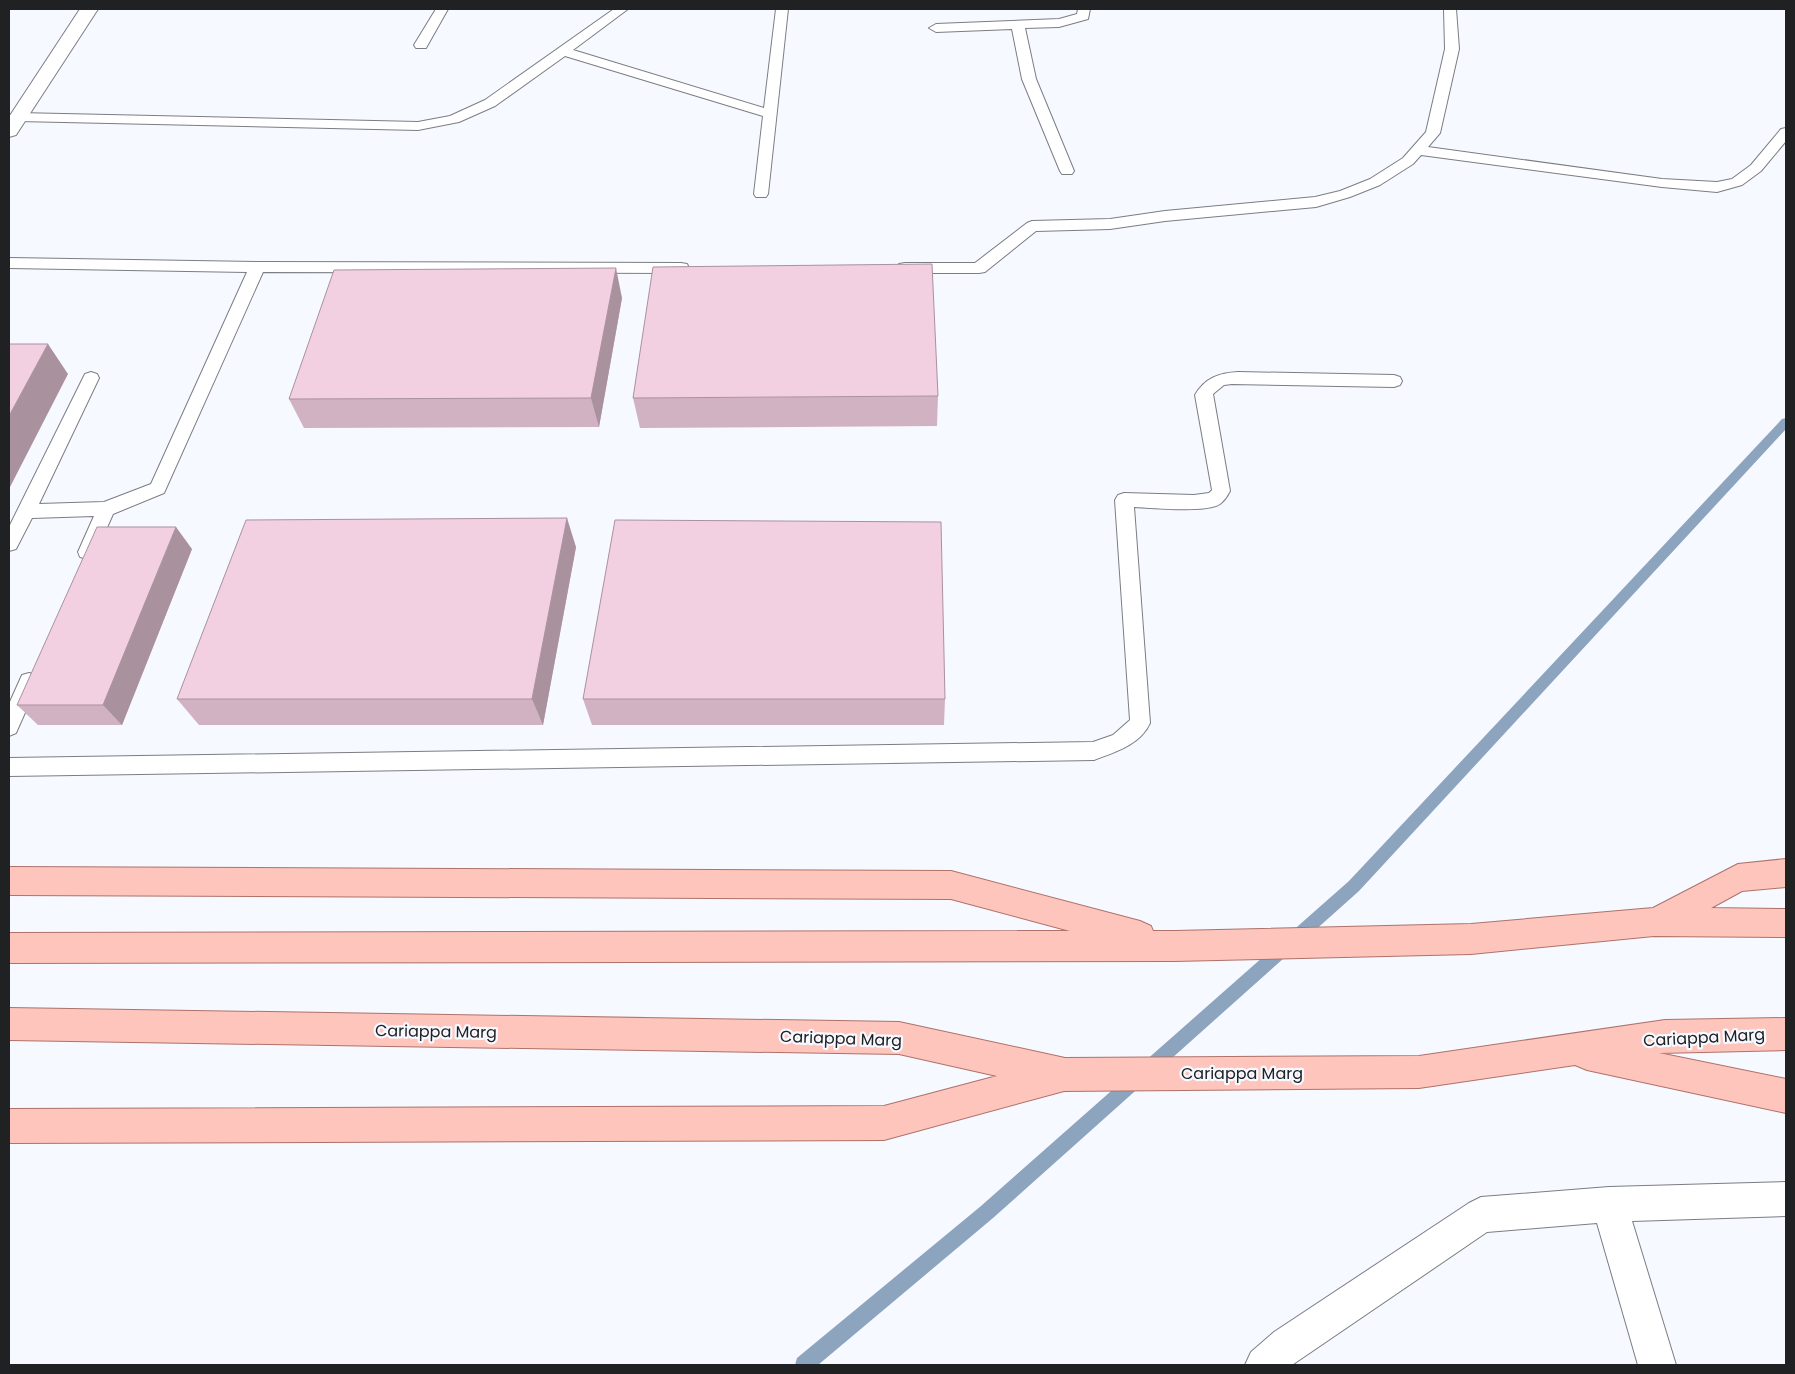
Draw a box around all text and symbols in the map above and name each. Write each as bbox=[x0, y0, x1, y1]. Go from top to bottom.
street label: Cariappa Marg bbox=[375, 1019, 497, 1044]
street label: Cariappa Marg bbox=[1643, 1023, 1766, 1052]
street label: Cariappa Marg bbox=[780, 1025, 902, 1052]
street label: Cariappa Marg bbox=[1181, 1062, 1303, 1085]

